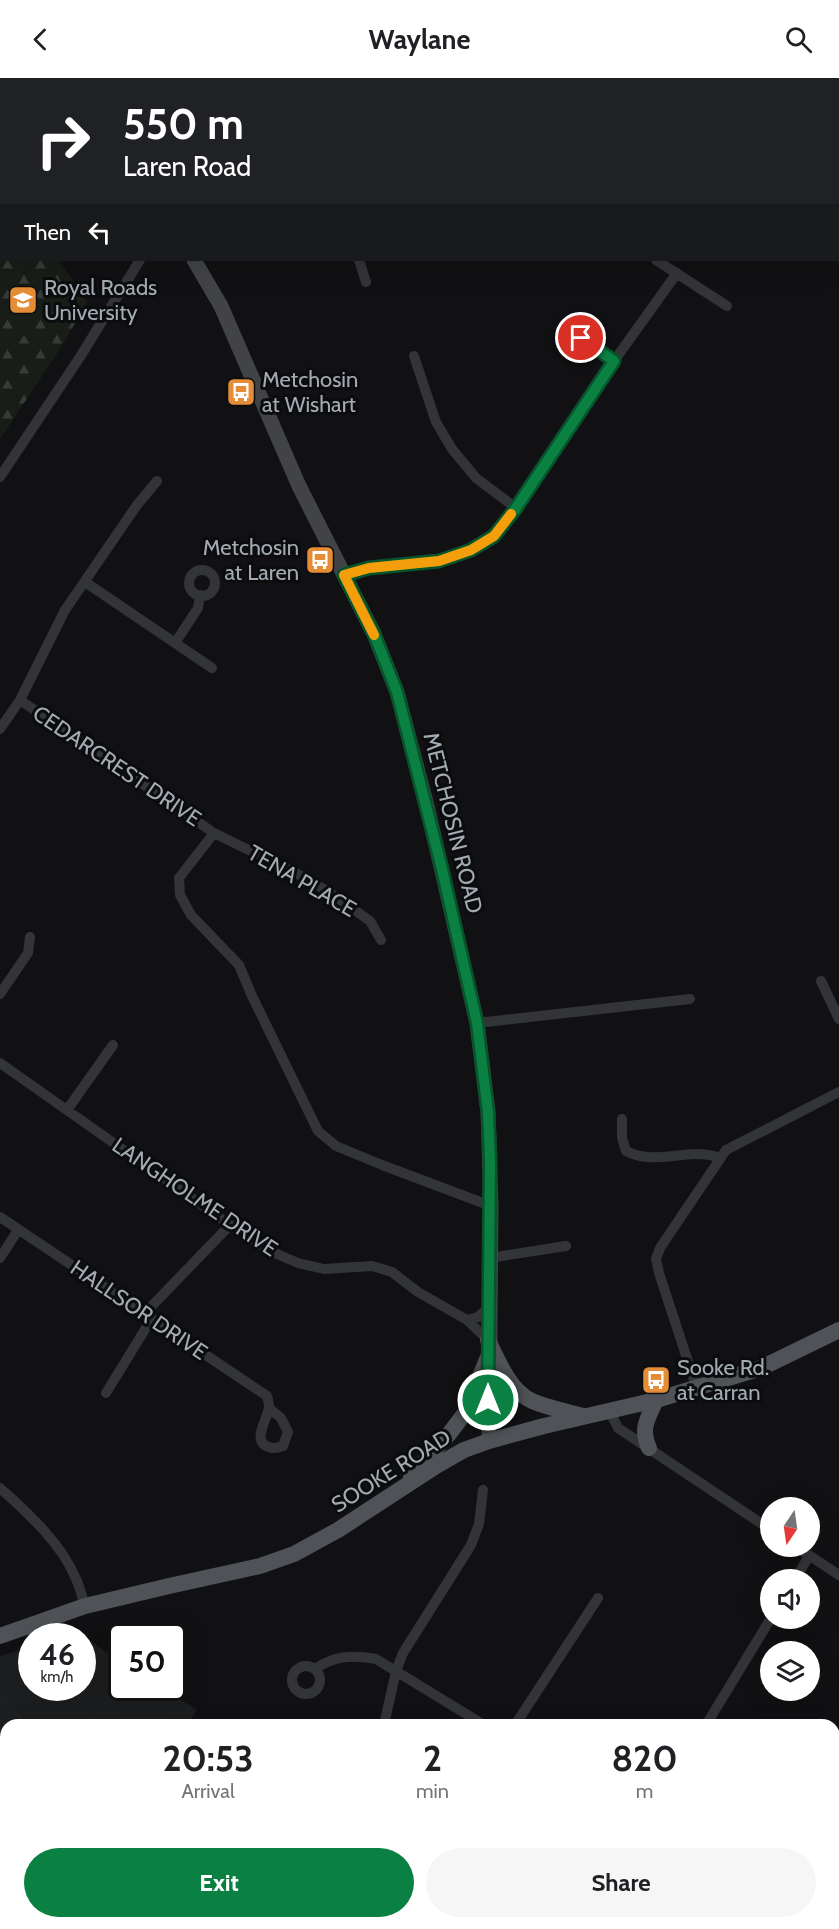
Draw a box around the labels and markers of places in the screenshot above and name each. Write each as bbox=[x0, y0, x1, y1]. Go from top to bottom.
place label: Royal Roads University bbox=[44, 274, 157, 326]
school or university icon: Royal Roads University bbox=[7, 284, 39, 316]
pin bbox=[555, 312, 606, 363]
place label: Metchosin at Wishart bbox=[262, 366, 358, 418]
bus stop icon: Metchosin at Wishart bbox=[225, 376, 257, 408]
place label: Metchosin at Laren bbox=[203, 534, 299, 586]
bus stop icon: Metchosin at Laren bbox=[304, 544, 336, 576]
place label: Sooke Rd. at Carran bbox=[677, 1354, 769, 1406]
bus stop icon: Sooke Rd. at Carran bbox=[640, 1364, 672, 1396]

